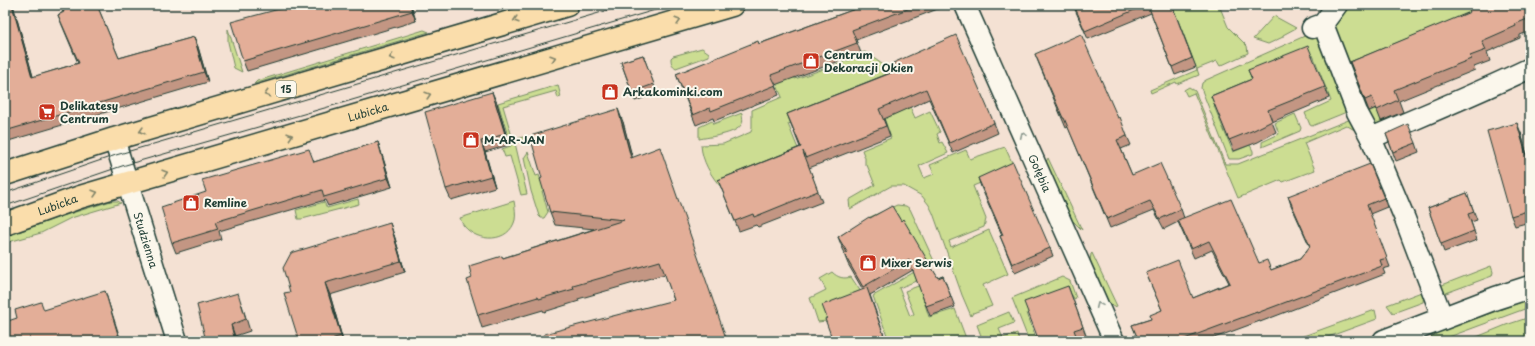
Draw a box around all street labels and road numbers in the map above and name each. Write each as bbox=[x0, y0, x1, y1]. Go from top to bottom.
road number: 15 bbox=[276, 81, 296, 97]
street label: Lubicka bbox=[346, 98, 390, 126]
street label: Gołębia bbox=[1024, 151, 1056, 195]
street label: Lubicka bbox=[35, 189, 80, 220]
street label: Studzienna bbox=[129, 210, 163, 270]

